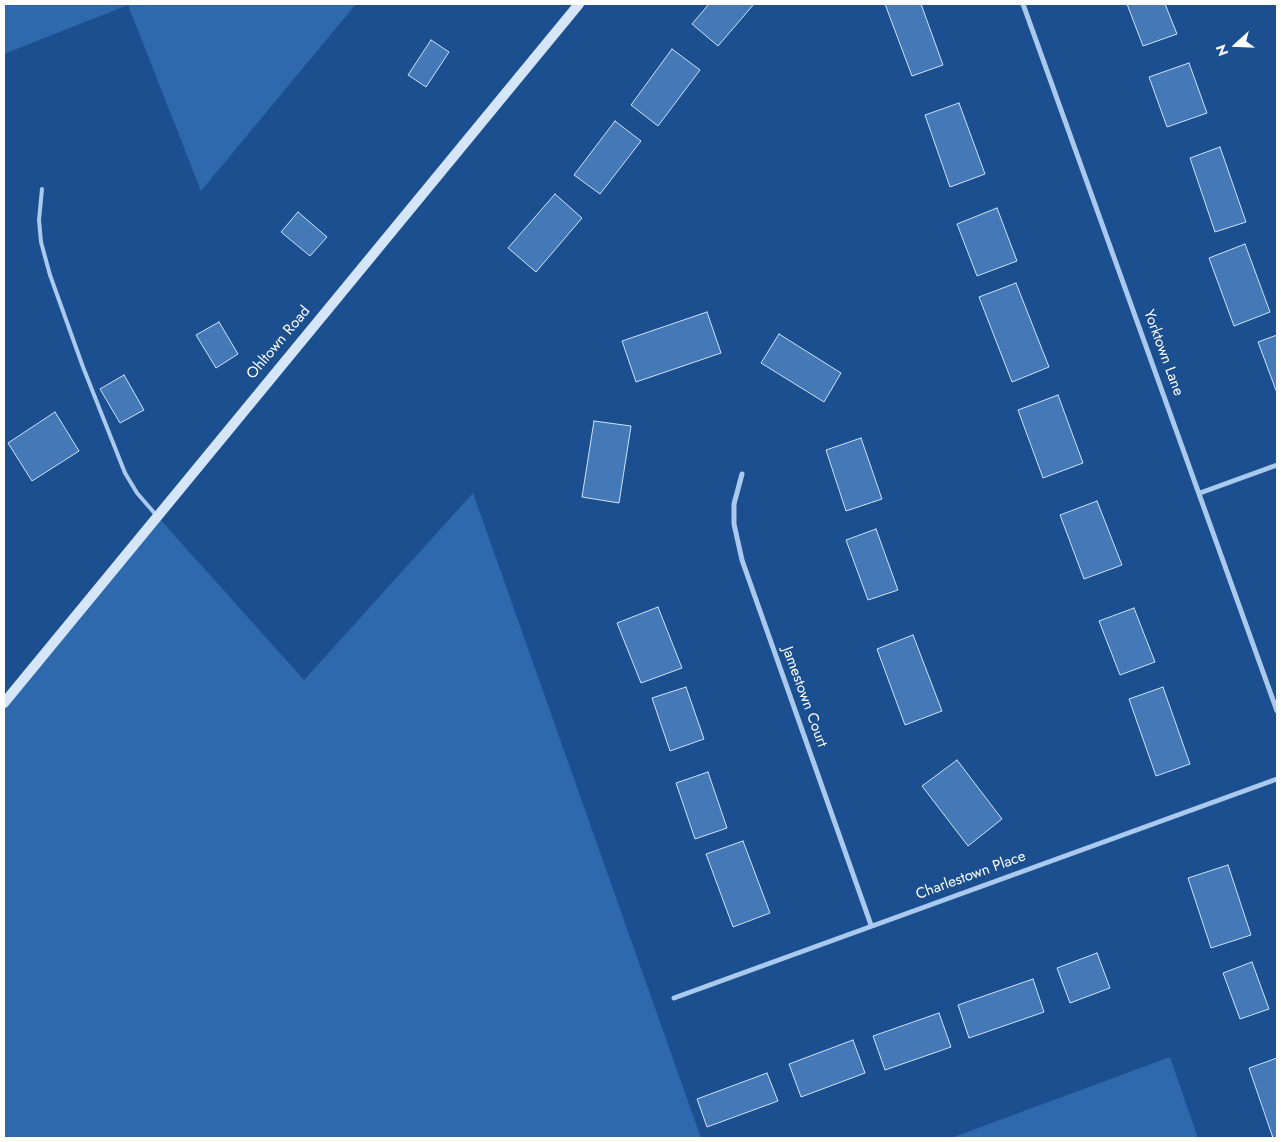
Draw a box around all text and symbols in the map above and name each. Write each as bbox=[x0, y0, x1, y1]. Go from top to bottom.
north arrow bbox=[1211, 20, 1261, 70]
text: N bbox=[1211, 41, 1233, 59]
street label: Ohltown Road bbox=[243, 303, 315, 383]
street label: Yorktown Lane bbox=[1139, 307, 1187, 399]
street label: Jamestown Court bbox=[777, 644, 831, 750]
street label: Charlestown Place bbox=[914, 848, 1028, 904]

